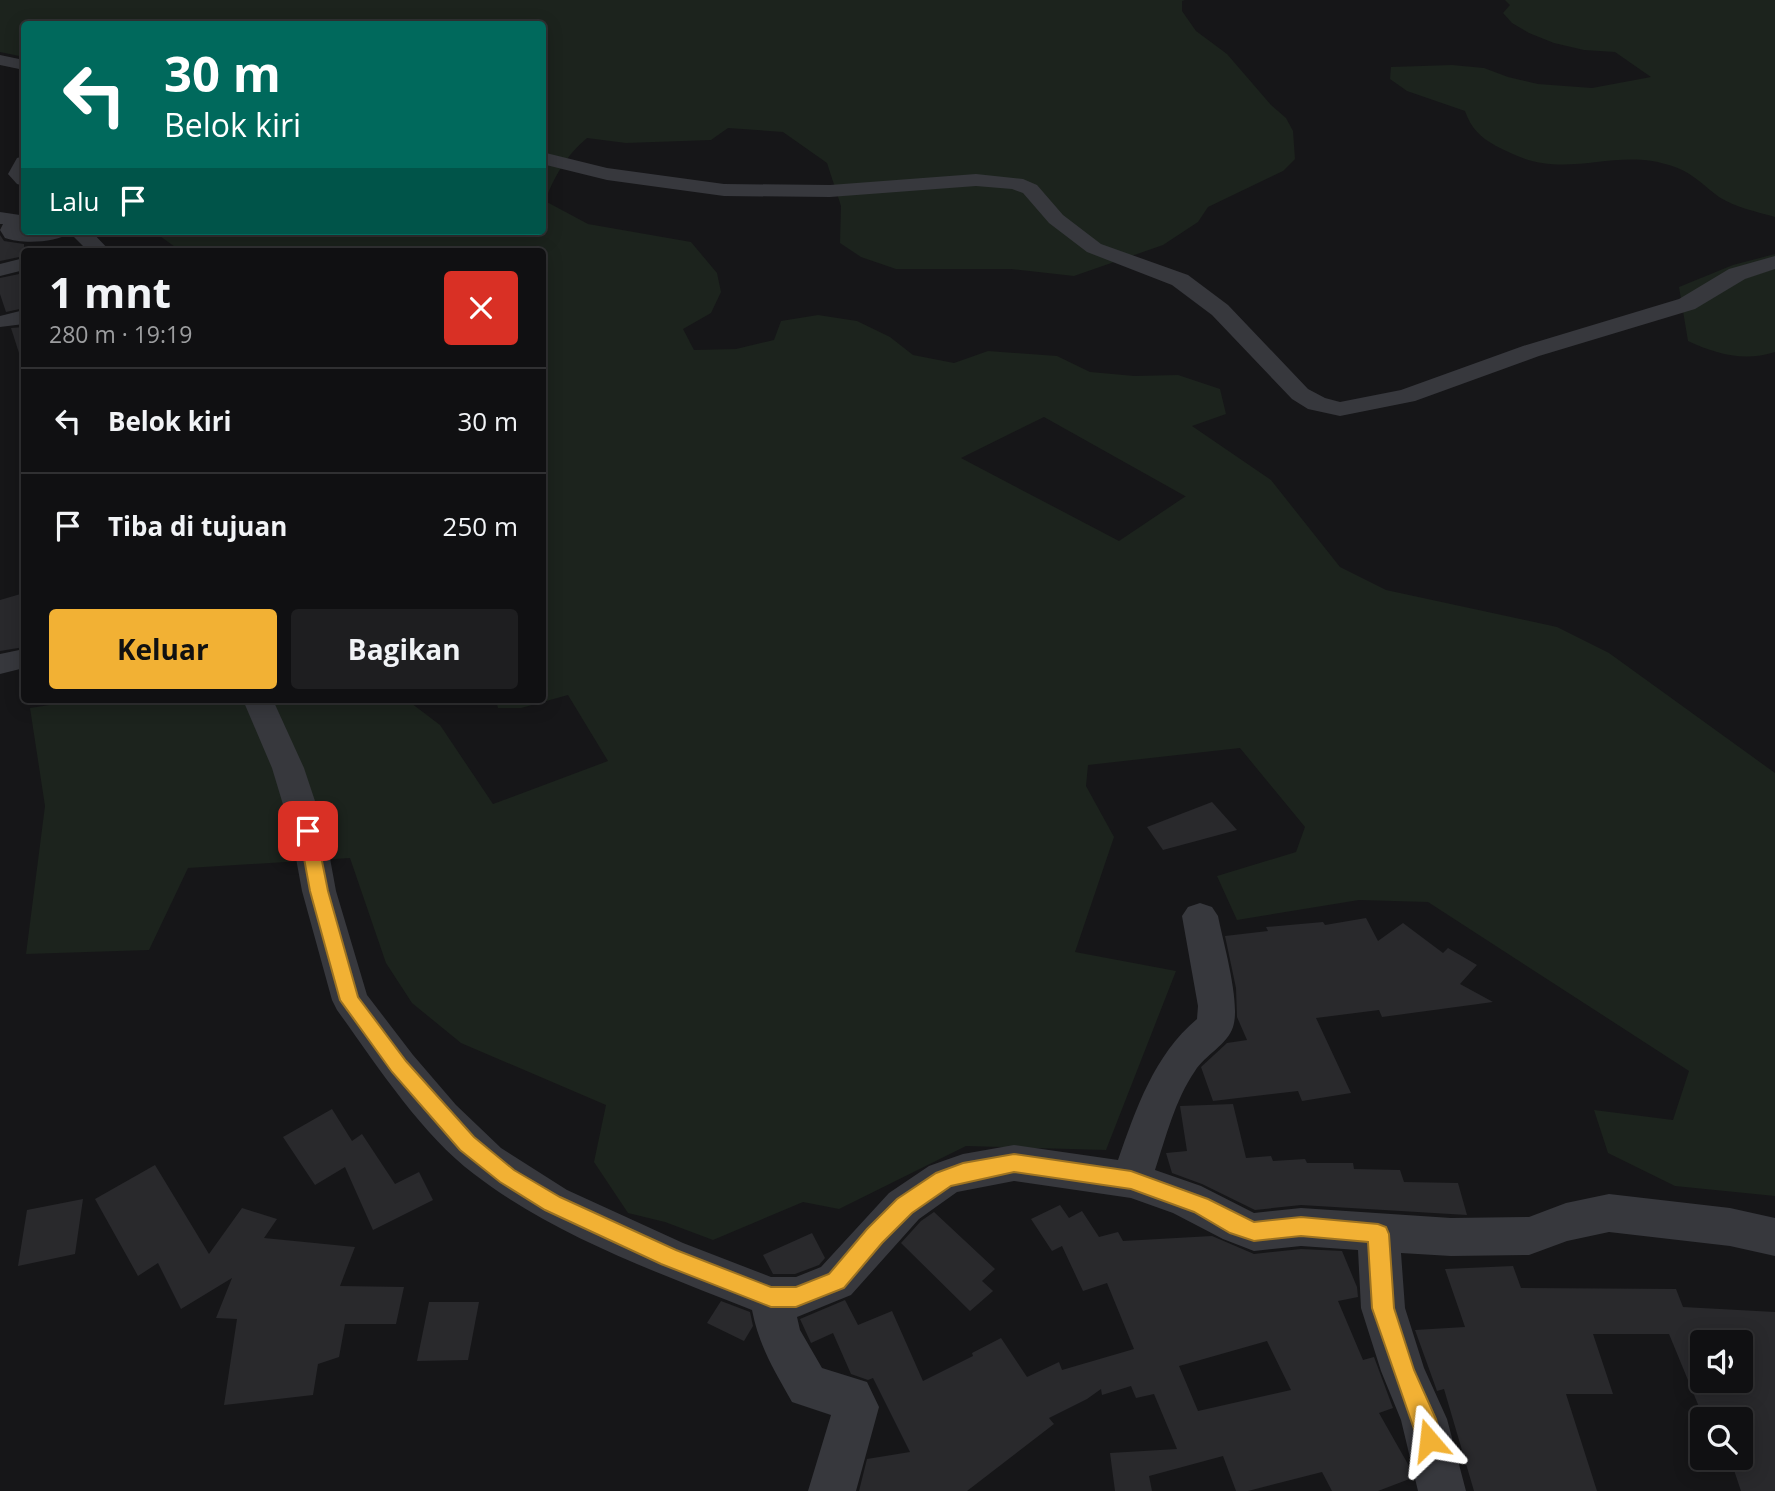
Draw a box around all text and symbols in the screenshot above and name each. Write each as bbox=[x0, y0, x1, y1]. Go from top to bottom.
text: 30 m bbox=[164, 40, 281, 106]
icon: left bbox=[49, 49, 140, 140]
text: Belok kiri bbox=[164, 103, 301, 146]
icon: arrive bbox=[114, 182, 152, 220]
text: Lalu bbox=[49, 183, 100, 219]
text: 1 mnt bbox=[49, 263, 171, 320]
button: close bbox=[444, 271, 518, 345]
text: 280 m · 19:19 bbox=[49, 318, 192, 350]
icon: left bbox=[49, 402, 87, 440]
text: Belok kiri bbox=[108, 403, 232, 439]
text: 30 m bbox=[457, 403, 518, 439]
icon: arrive bbox=[49, 507, 87, 545]
text: Tiba di tujuan bbox=[108, 508, 287, 544]
text: 250 m bbox=[443, 508, 518, 544]
button: Keluar bbox=[49, 609, 277, 689]
button: Bagikan bbox=[291, 609, 518, 689]
pin bbox=[278, 801, 338, 861]
icon: arrive bbox=[289, 812, 327, 850]
map controls bbox=[1690, 1330, 1753, 1470]
button: sound bbox=[1690, 1330, 1753, 1393]
position arrow bbox=[1392, 1403, 1466, 1477]
button: search bbox=[1690, 1407, 1753, 1470]

